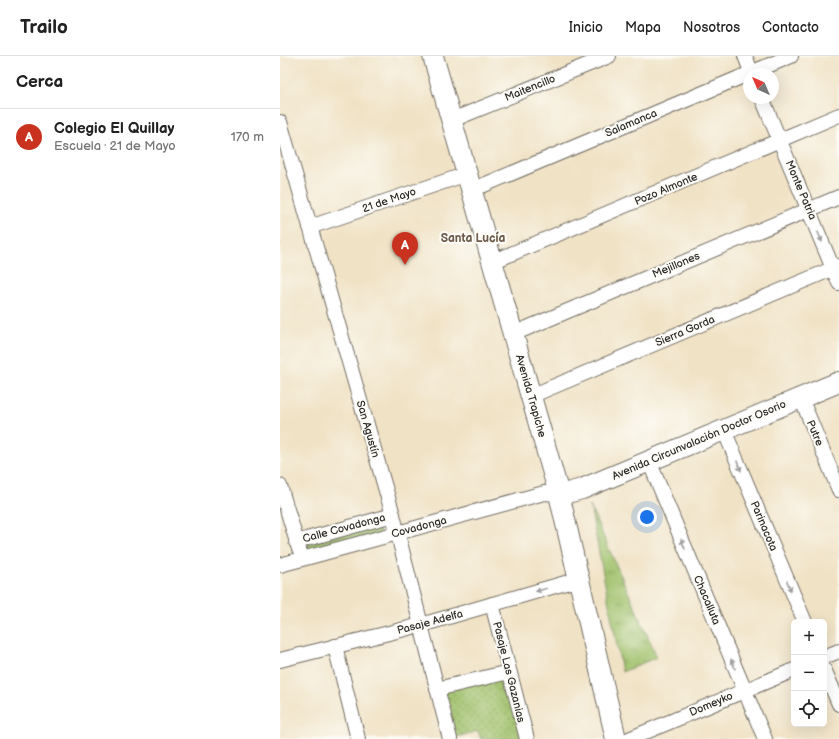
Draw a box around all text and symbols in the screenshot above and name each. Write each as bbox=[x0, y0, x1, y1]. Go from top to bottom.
text: Trailo bbox=[20, 16, 68, 39]
text: Inicio bbox=[569, 19, 603, 36]
text: Mapa bbox=[625, 19, 661, 36]
text: Nosotros bbox=[683, 19, 740, 36]
text: Contacto bbox=[762, 19, 819, 36]
north arrow bbox=[743, 68, 779, 104]
text: Cerca bbox=[16, 72, 63, 92]
street label: Maitencillo bbox=[503, 72, 557, 104]
street label: Salamanca bbox=[603, 106, 659, 140]
text: Colegio El Quillay bbox=[54, 119, 174, 138]
text: A bbox=[25, 129, 33, 145]
text: 170 m bbox=[231, 129, 264, 145]
text: Escuela · 21 de Mayo bbox=[54, 138, 176, 154]
street label: Monte Patria bbox=[783, 158, 819, 222]
street label: Pozo Almonte bbox=[632, 170, 700, 208]
street label: 21 de Mayo bbox=[360, 185, 418, 215]
district label: Santa Lucía bbox=[441, 231, 505, 246]
pin: A bbox=[392, 232, 418, 265]
one-way arrow bbox=[817, 232, 823, 243]
street label: Mejillones bbox=[650, 249, 702, 281]
street label: Sierra Gorda bbox=[653, 313, 717, 349]
street label: Avenida Trapiche bbox=[513, 353, 549, 439]
street label: Avenida Circunvalación Doctor Osorio bbox=[610, 397, 788, 483]
street label: San Agustín bbox=[354, 399, 382, 459]
street label: Putre bbox=[804, 418, 826, 448]
one-way arrow bbox=[736, 460, 742, 471]
street label: Parinacota bbox=[748, 499, 780, 553]
your location bbox=[637, 507, 657, 527]
street label: Calle Covadonga bbox=[301, 511, 387, 545]
street label: Covadonga bbox=[390, 513, 448, 541]
one-way arrow bbox=[680, 538, 686, 550]
street label: Chacalluta bbox=[691, 573, 723, 627]
one-way arrow bbox=[787, 580, 793, 592]
one-way arrow bbox=[535, 587, 547, 593]
street label: Pasaje Adelfa bbox=[396, 607, 464, 637]
map controls bbox=[791, 619, 827, 727]
button: + bbox=[791, 619, 827, 655]
street label: Pasaje Las Gazanias bbox=[490, 620, 528, 724]
button: − bbox=[791, 655, 827, 691]
one-way arrow bbox=[730, 658, 736, 670]
street label: Domeyko bbox=[687, 689, 735, 719]
button: locate bbox=[791, 691, 827, 727]

